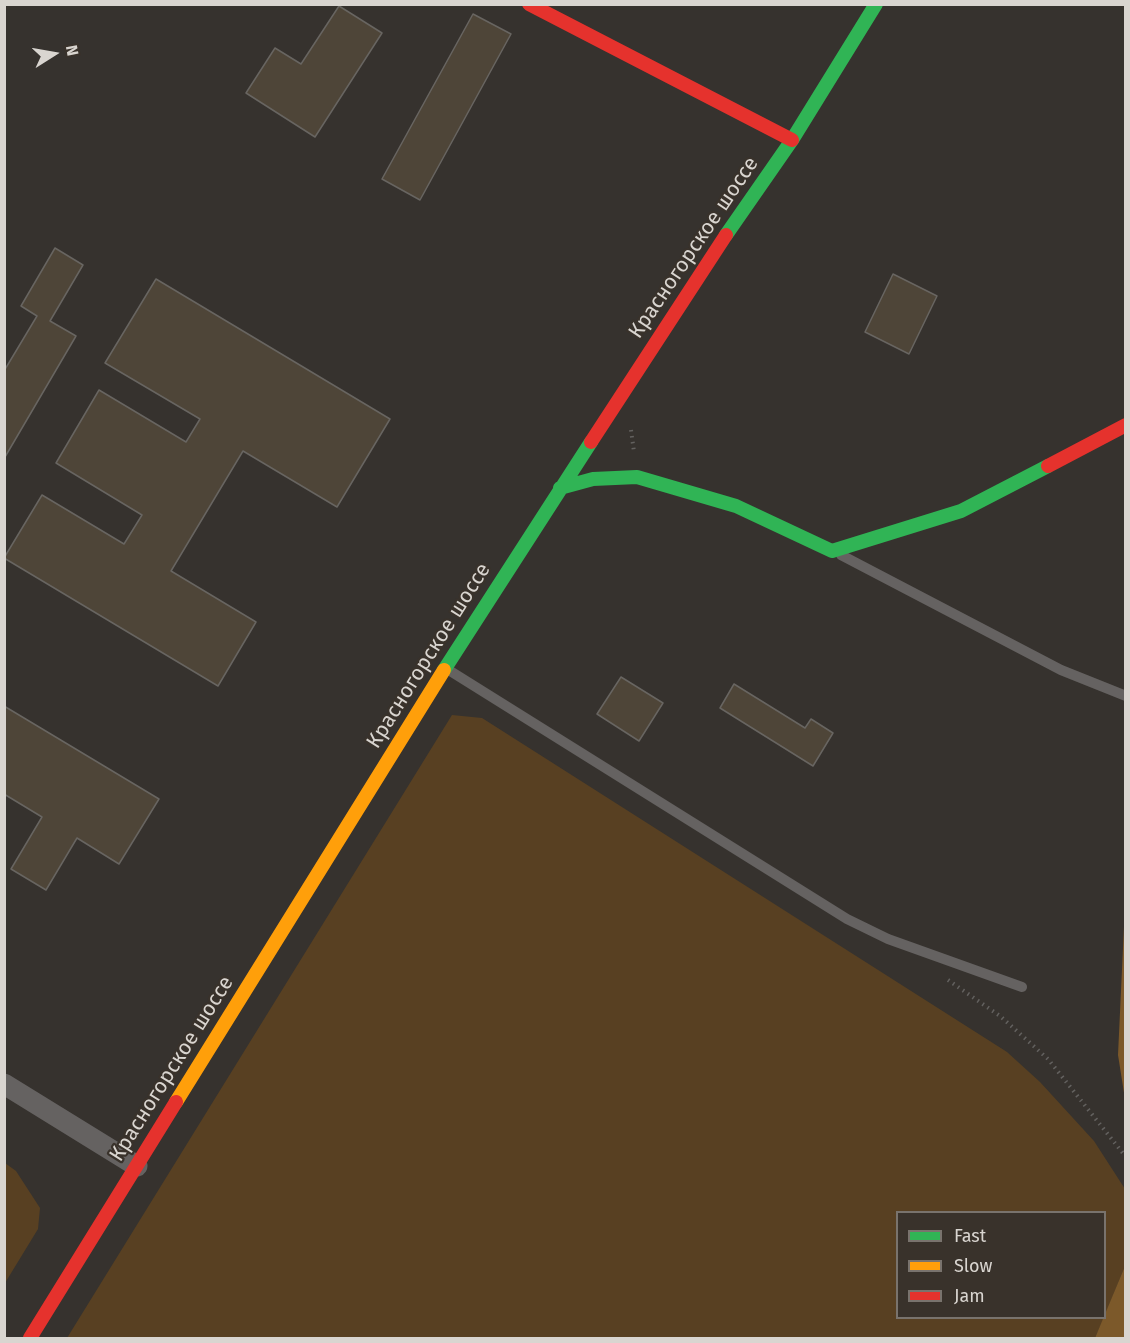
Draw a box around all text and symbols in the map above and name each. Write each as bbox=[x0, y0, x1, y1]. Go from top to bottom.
north arrow bbox=[24, 24, 84, 84]
text: N bbox=[62, 43, 82, 57]
street label: Красногорское шоссе bbox=[624, 152, 764, 344]
street label: Красногорское шоссе bbox=[362, 559, 496, 753]
street label: Красногорское шоссе bbox=[105, 972, 239, 1166]
legend bbox=[896, 1211, 1106, 1319]
text: Fast bbox=[954, 1225, 986, 1247]
text: Slow bbox=[954, 1255, 992, 1277]
text: Jam bbox=[954, 1285, 985, 1307]

